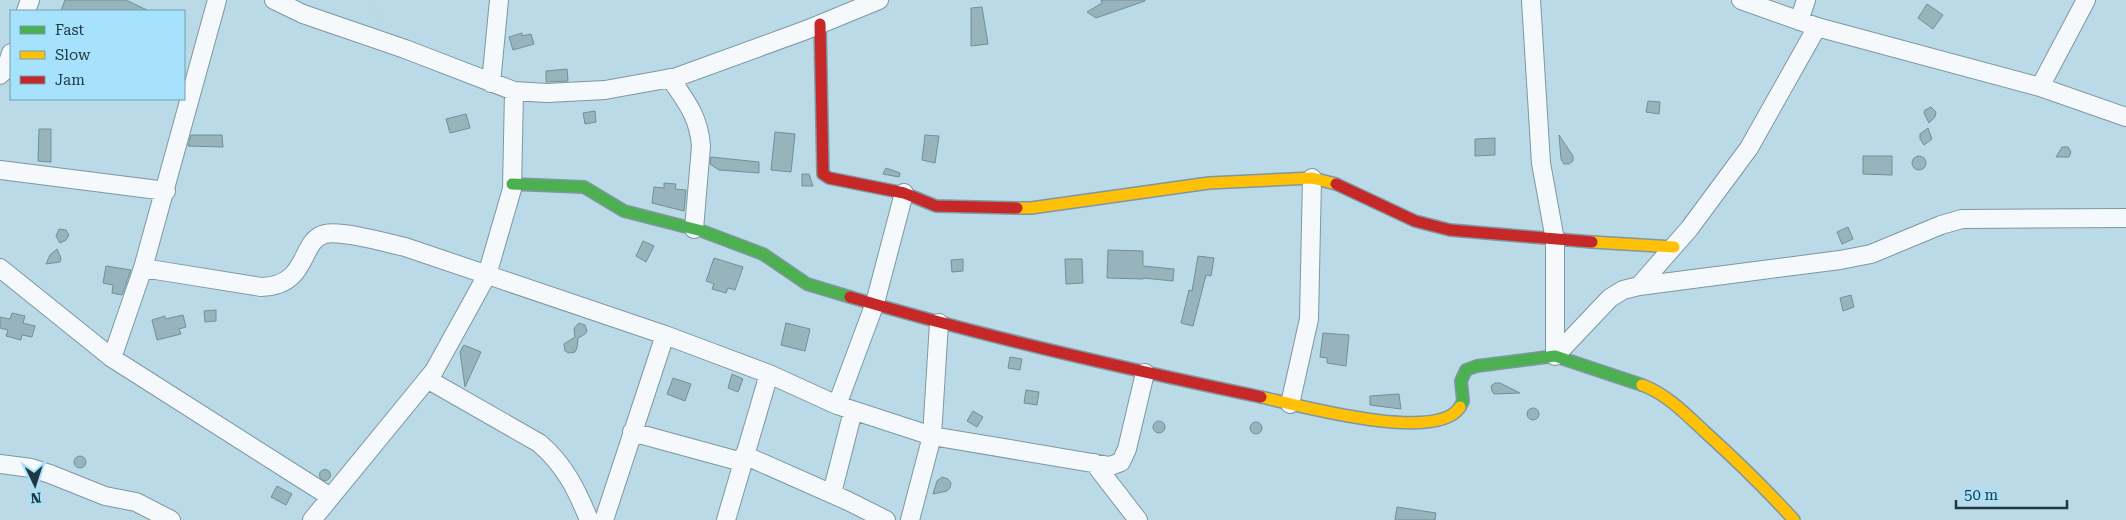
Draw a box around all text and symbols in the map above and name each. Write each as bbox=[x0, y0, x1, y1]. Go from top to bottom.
legend bbox=[10, 10, 185, 100]
text: Fast bbox=[55, 21, 85, 39]
text: Slow bbox=[55, 46, 91, 64]
text: Jam bbox=[55, 71, 85, 89]
north arrow bbox=[10, 460, 60, 510]
scale bar bbox=[1956, 478, 2067, 510]
text: 50 m bbox=[1964, 486, 1999, 504]
text: N bbox=[30, 490, 42, 506]

